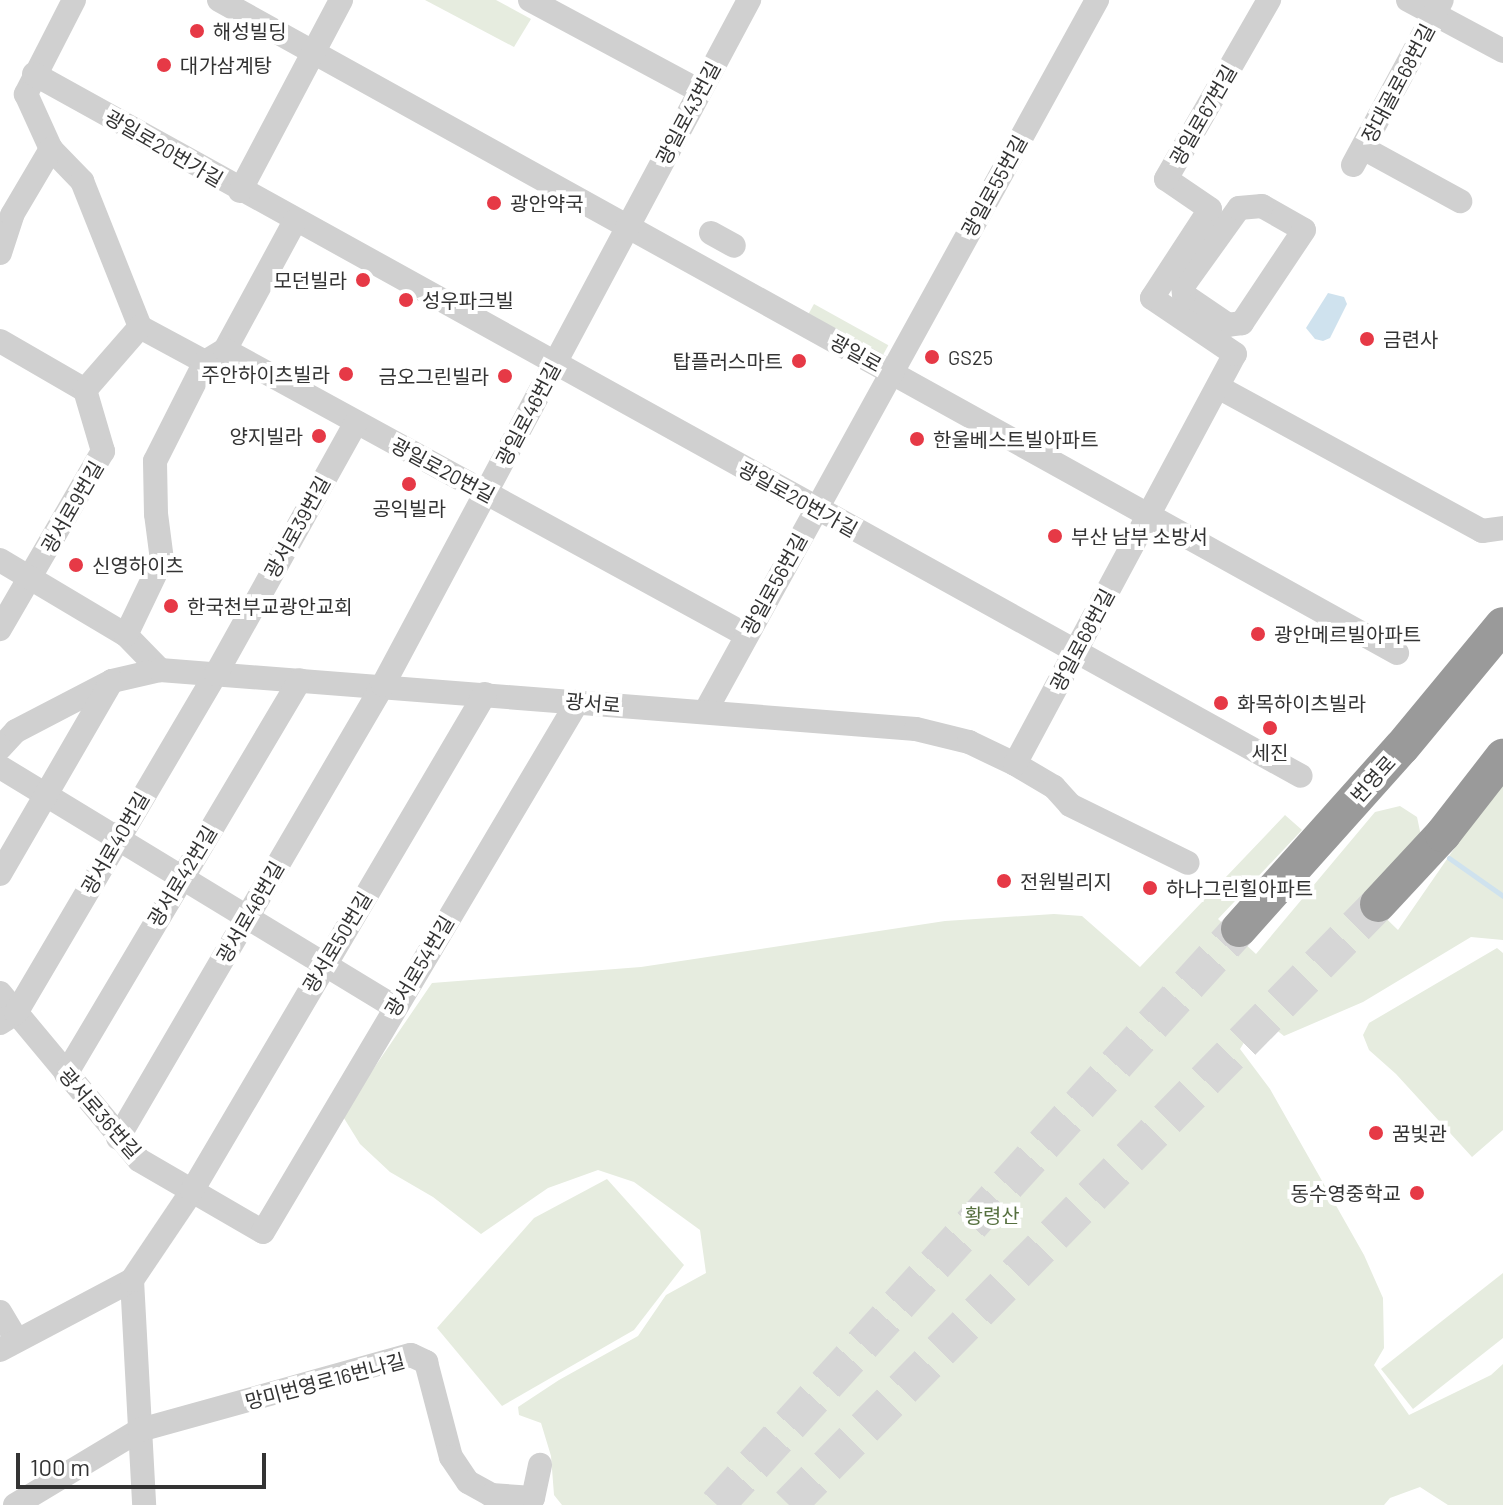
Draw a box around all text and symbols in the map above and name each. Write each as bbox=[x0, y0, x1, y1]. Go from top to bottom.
place label: 해성빌딩 bbox=[213, 19, 287, 43]
street label: 장대골로68번길 bbox=[1357, 19, 1439, 147]
marker: 해성빌딩 bbox=[188, 22, 206, 40]
place label: 대가삼계탕 bbox=[180, 53, 272, 77]
marker: 대가삼계탕 bbox=[155, 56, 173, 74]
street label: 광일로43번길 bbox=[651, 57, 725, 169]
street label: 광일로67번길 bbox=[1165, 61, 1241, 169]
street label: 광일로20번가길 bbox=[101, 105, 227, 191]
street label: 광일로55번길 bbox=[956, 131, 1032, 241]
place label: 광안약국 bbox=[510, 191, 584, 215]
marker: 광안약국 bbox=[485, 194, 503, 212]
place label: 모던빌라 bbox=[273, 268, 347, 292]
marker: 모던빌라 bbox=[354, 271, 372, 289]
place label: 성우파크빌 bbox=[422, 288, 514, 312]
marker: 성우파크빌 bbox=[397, 291, 415, 309]
place label: 금련사 bbox=[1383, 327, 1438, 351]
street label: 광일로 bbox=[826, 329, 886, 377]
marker: 금련사 bbox=[1358, 330, 1376, 348]
place label: GS25 bbox=[948, 345, 993, 369]
marker: GS25 bbox=[923, 348, 941, 366]
place label: 탑플러스마트 bbox=[673, 349, 783, 373]
marker: 탑플러스마트 bbox=[790, 352, 808, 370]
street label: 광일로46번길 bbox=[491, 358, 565, 470]
place label: 주안하이츠빌라 bbox=[201, 362, 330, 386]
place label: 금오그린빌라 bbox=[379, 364, 489, 388]
marker: 주안하이츠빌라 bbox=[337, 365, 355, 383]
marker: 금오그린빌라 bbox=[496, 367, 514, 385]
place label: 양지빌라 bbox=[229, 424, 303, 448]
marker: 양지빌라 bbox=[310, 427, 328, 445]
place label: 한울베스트빌아파트 bbox=[933, 427, 1099, 451]
marker: 한울베스트빌아파트 bbox=[908, 430, 926, 448]
street label: 광일로20번길 bbox=[387, 433, 499, 507]
street label: 광일로20번가길 bbox=[734, 456, 862, 542]
street label: 광서로9번길 bbox=[36, 457, 108, 557]
street label: 광서로39번길 bbox=[259, 472, 335, 582]
marker: 공익빌라 bbox=[400, 475, 418, 493]
place label: 공익빌라 bbox=[372, 496, 446, 520]
place label: 부산 남부 소방서 bbox=[1071, 524, 1208, 548]
marker: 부산 남부 소방서 bbox=[1046, 527, 1064, 545]
street label: 광일로56번길 bbox=[736, 529, 812, 639]
place label: 신영하이츠 bbox=[92, 553, 184, 577]
marker: 신영하이츠 bbox=[67, 556, 85, 574]
street label: 광일로68번길 bbox=[1045, 585, 1119, 695]
place label: 한국천부교광안교회 bbox=[187, 594, 353, 618]
marker: 한국천부교광안교회 bbox=[162, 597, 180, 615]
place label: 광안메르빌아파트 bbox=[1274, 622, 1421, 646]
marker: 광안메르빌아파트 bbox=[1249, 625, 1267, 643]
street label: 광서로 bbox=[564, 689, 622, 717]
place label: 화목하이츠빌라 bbox=[1237, 691, 1366, 715]
marker: 화목하이츠빌라 bbox=[1212, 694, 1230, 712]
marker: 세진 bbox=[1261, 719, 1279, 737]
place label: 세진 bbox=[1252, 740, 1288, 764]
street label: 번영로 bbox=[1346, 750, 1400, 808]
street label: 광서로40번길 bbox=[76, 787, 154, 899]
street label: 광서로42번길 bbox=[142, 821, 222, 931]
street label: 광서로46번길 bbox=[211, 857, 289, 967]
place label: 전원빌리지 bbox=[1020, 869, 1112, 893]
marker: 전원빌리지 bbox=[995, 872, 1013, 890]
place label: 하나그린힐아파트 bbox=[1166, 876, 1313, 900]
marker: 하나그린힐아파트 bbox=[1141, 879, 1159, 897]
street label: 광서로50번길 bbox=[297, 887, 377, 997]
street label: 광서로54번길 bbox=[380, 911, 458, 1021]
street label: 광서로36번길 bbox=[54, 1063, 146, 1163]
place label: 꿈빛관 bbox=[1392, 1121, 1447, 1145]
marker: 꿈빛관 bbox=[1367, 1124, 1385, 1142]
place label: 동수영중학교 bbox=[1291, 1181, 1401, 1205]
marker: 동수영중학교 bbox=[1408, 1184, 1426, 1202]
park label: 황령산 bbox=[964, 1203, 1020, 1227]
street label: 망미번영로16번나길 bbox=[242, 1348, 408, 1414]
scale bar bbox=[20, 1437, 270, 1487]
text: 100 m bbox=[30, 1452, 90, 1481]

